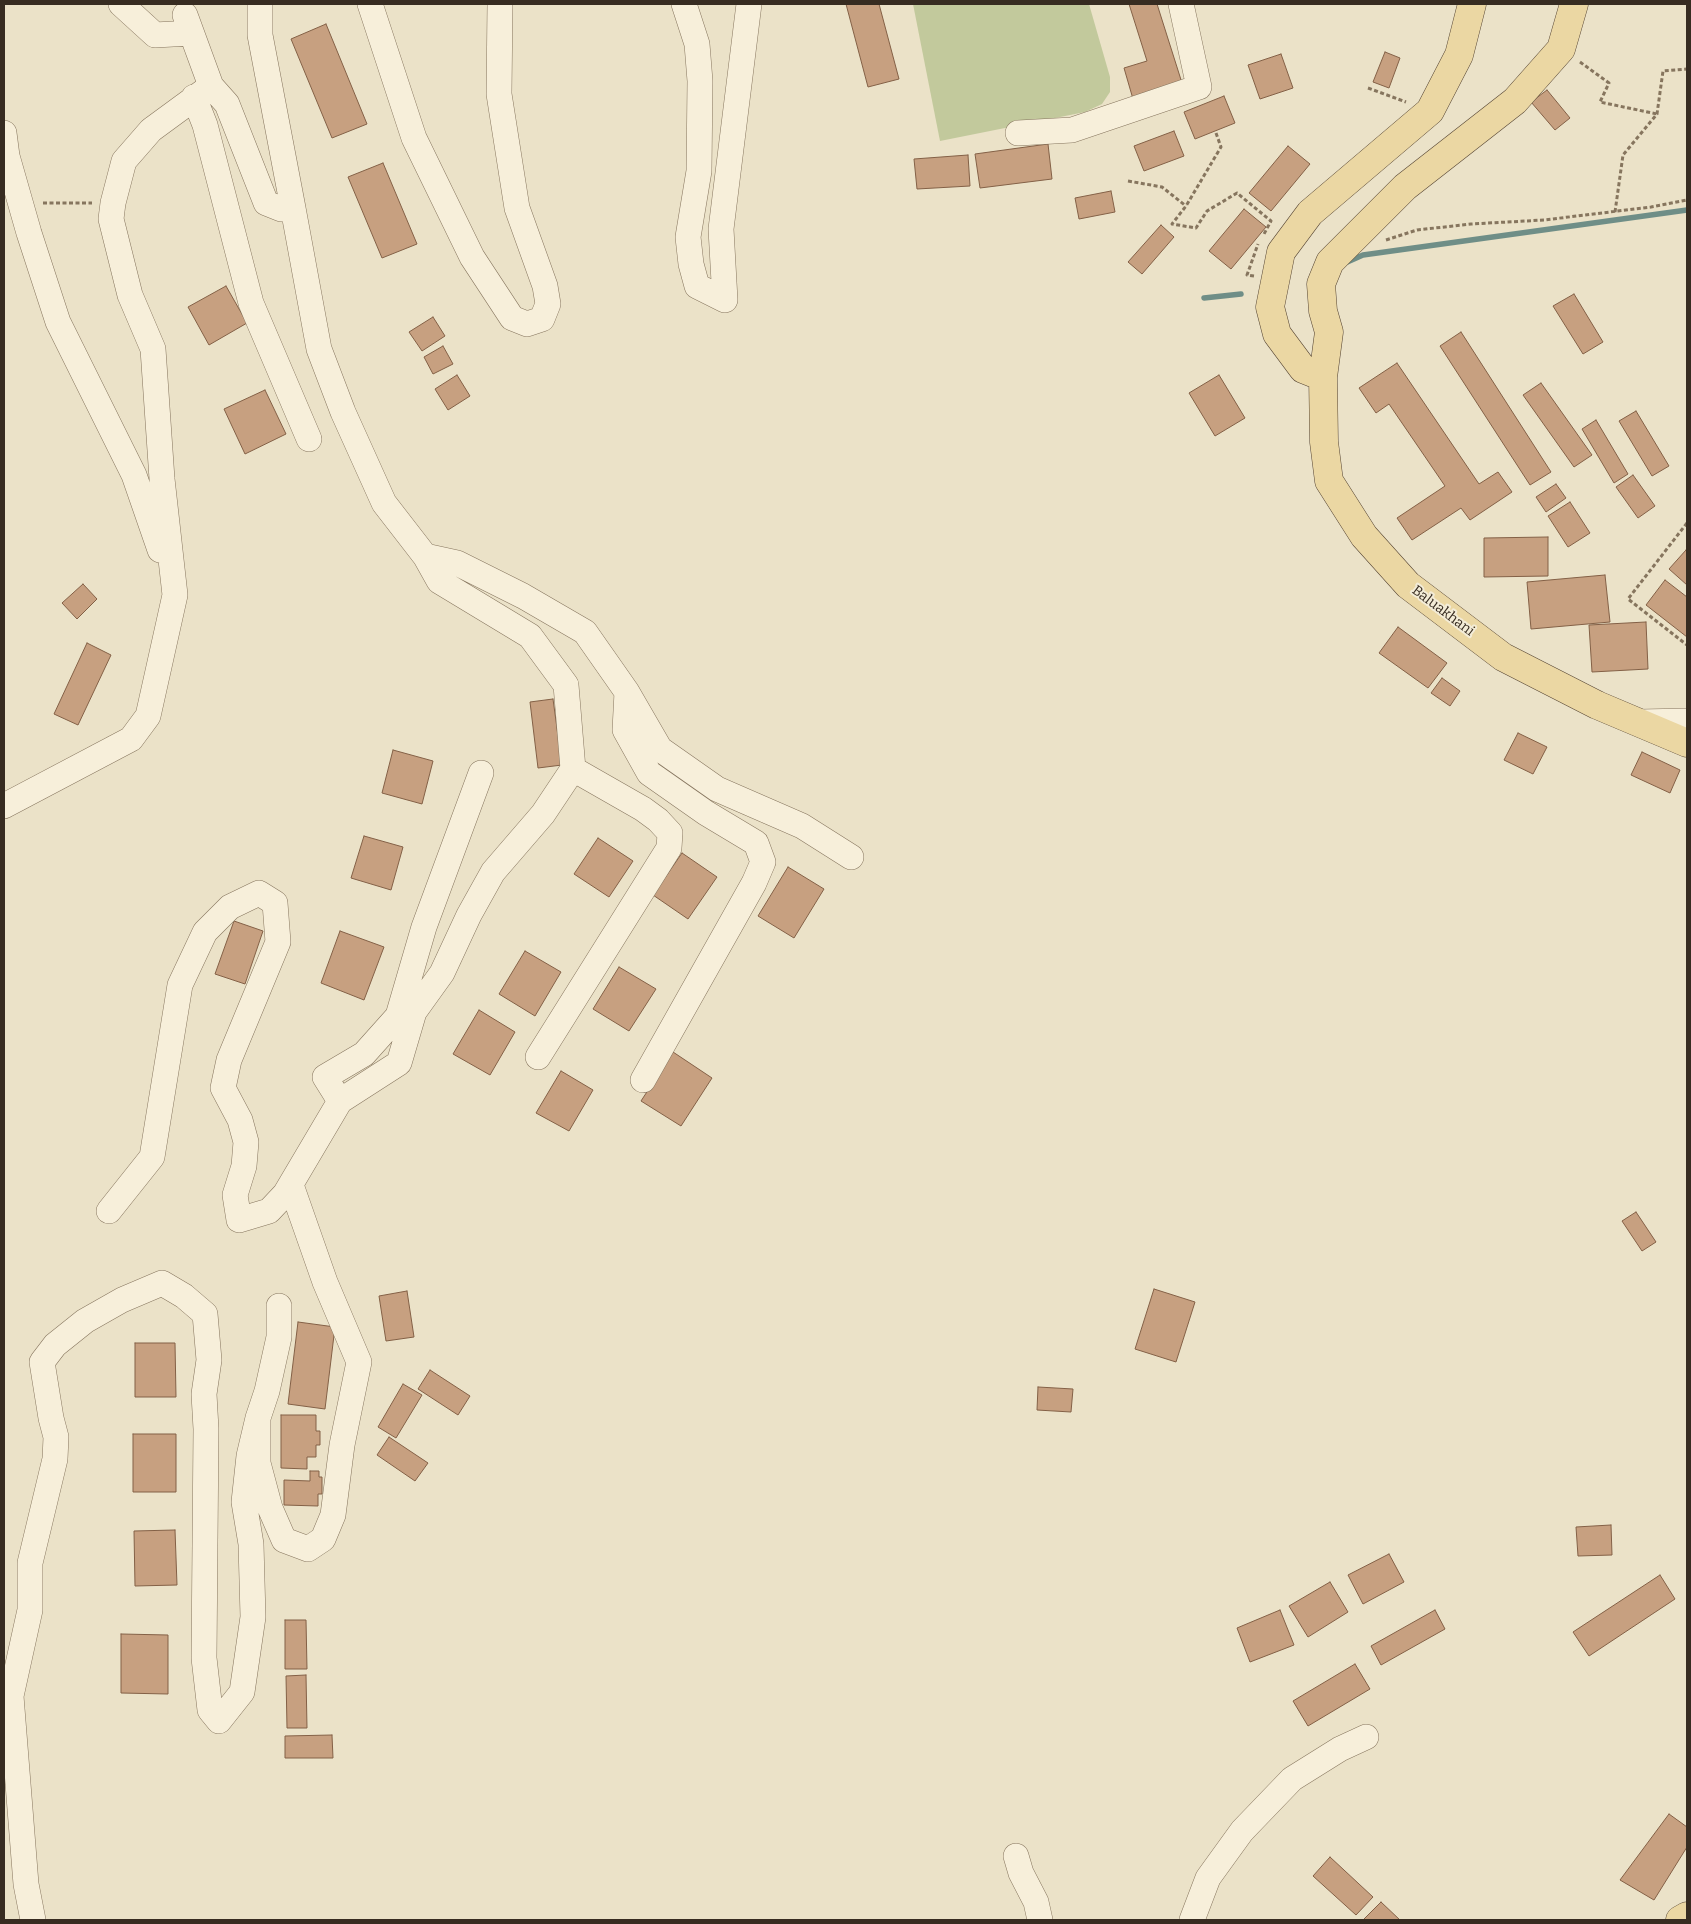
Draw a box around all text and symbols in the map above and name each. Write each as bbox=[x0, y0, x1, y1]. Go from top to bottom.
street label: Baluakhani bbox=[1408, 582, 1478, 640]

